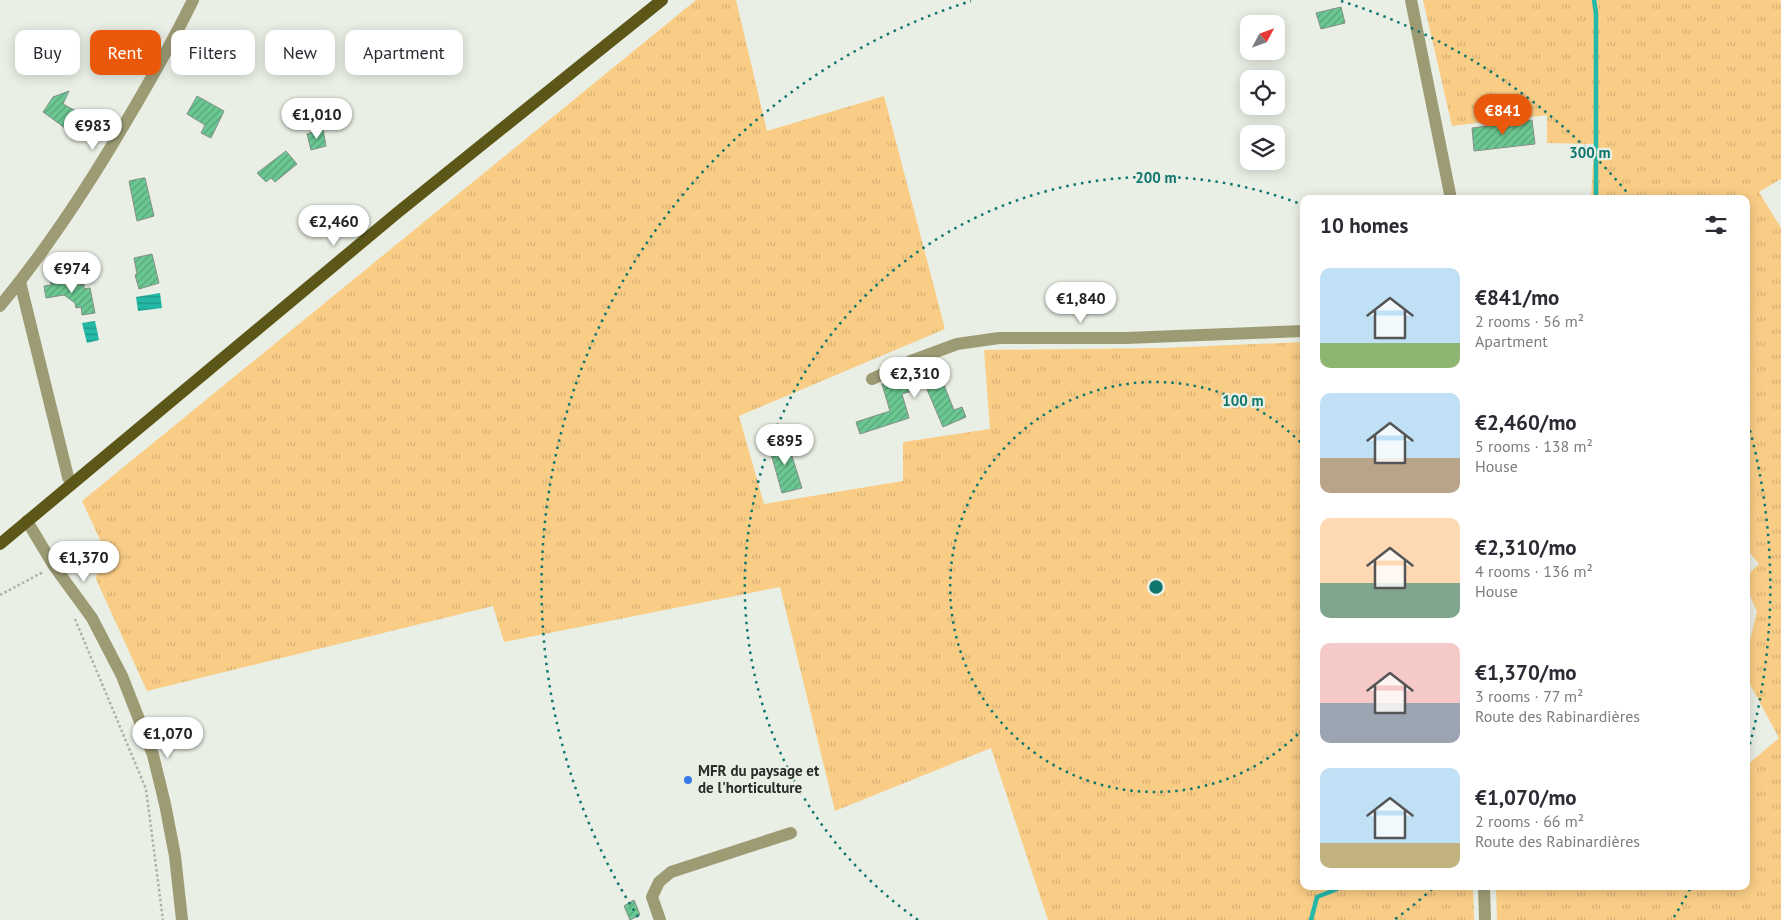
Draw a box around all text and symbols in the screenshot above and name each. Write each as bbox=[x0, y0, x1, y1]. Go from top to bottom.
north arrow bbox=[1240, 15, 1285, 60]
map controls bbox=[1240, 15, 1285, 170]
chip: Buy bbox=[15, 30, 80, 75]
chip: Rent bbox=[90, 30, 161, 75]
chip: Filters bbox=[171, 30, 255, 75]
chip: New bbox=[265, 30, 335, 75]
chip: Apartment bbox=[345, 30, 463, 75]
button: locate bbox=[1240, 70, 1285, 115]
pin: €841 bbox=[1473, 94, 1533, 136]
pin: €1,010 bbox=[276, 98, 358, 140]
text: €841 bbox=[1485, 100, 1521, 120]
text: €1,010 bbox=[292, 104, 342, 124]
pin: €983 bbox=[63, 108, 123, 151]
text: €983 bbox=[75, 115, 111, 135]
button: layers bbox=[1240, 125, 1285, 170]
text: 300 m bbox=[1569, 143, 1611, 162]
text: 200 m bbox=[1135, 168, 1177, 187]
pin: €2,460 bbox=[293, 204, 375, 247]
text: €2,460 bbox=[309, 211, 359, 231]
icon: filters bbox=[1702, 211, 1730, 239]
text: 10 homes bbox=[1320, 212, 1408, 239]
pin: €974 bbox=[42, 252, 102, 294]
text: €974 bbox=[54, 258, 90, 278]
pin: €1,840 bbox=[1040, 282, 1122, 324]
text: €841/mo bbox=[1475, 284, 1559, 311]
text: €1,840 bbox=[1056, 288, 1106, 308]
icon: home bbox=[1360, 288, 1420, 348]
text: 2 rooms · 56 m² bbox=[1475, 311, 1584, 331]
text: Apartment bbox=[1475, 331, 1548, 351]
pin: €2,310 bbox=[874, 356, 956, 399]
text: €2,310 bbox=[890, 363, 940, 383]
text: 100 m bbox=[1222, 391, 1264, 410]
text: €2,460/mo bbox=[1475, 409, 1577, 436]
icon: home bbox=[1360, 413, 1420, 473]
pin: €895 bbox=[755, 424, 815, 466]
text: €895 bbox=[767, 430, 803, 450]
text: 5 rooms · 138 m² bbox=[1475, 436, 1593, 456]
text: House bbox=[1475, 456, 1518, 476]
text: €2,310/mo bbox=[1475, 534, 1577, 561]
icon: home bbox=[1360, 538, 1420, 598]
pin: €1,370 bbox=[43, 540, 125, 583]
text: €1,370 bbox=[59, 547, 109, 567]
text: 4 rooms · 136 m² bbox=[1475, 561, 1593, 581]
centre of rings bbox=[1147, 578, 1165, 596]
text: House bbox=[1475, 581, 1518, 601]
text: €1,370/mo bbox=[1475, 659, 1577, 686]
icon: home bbox=[1360, 663, 1420, 723]
text: 3 rooms · 77 m² bbox=[1475, 686, 1583, 706]
text: Route des Rabinardières bbox=[1475, 706, 1640, 726]
pin: €1,070 bbox=[127, 716, 209, 759]
text: €1,070 bbox=[143, 723, 193, 743]
place label: MFR du paysage et de l'horticulture bbox=[698, 761, 820, 797]
marker: MFR du paysage et de l'horticulture bbox=[682, 774, 694, 786]
text: €1,070/mo bbox=[1475, 784, 1577, 811]
icon: home bbox=[1360, 788, 1420, 848]
text: 2 rooms · 66 m² bbox=[1475, 811, 1584, 831]
text: Route des Rabinardières bbox=[1475, 831, 1640, 851]

